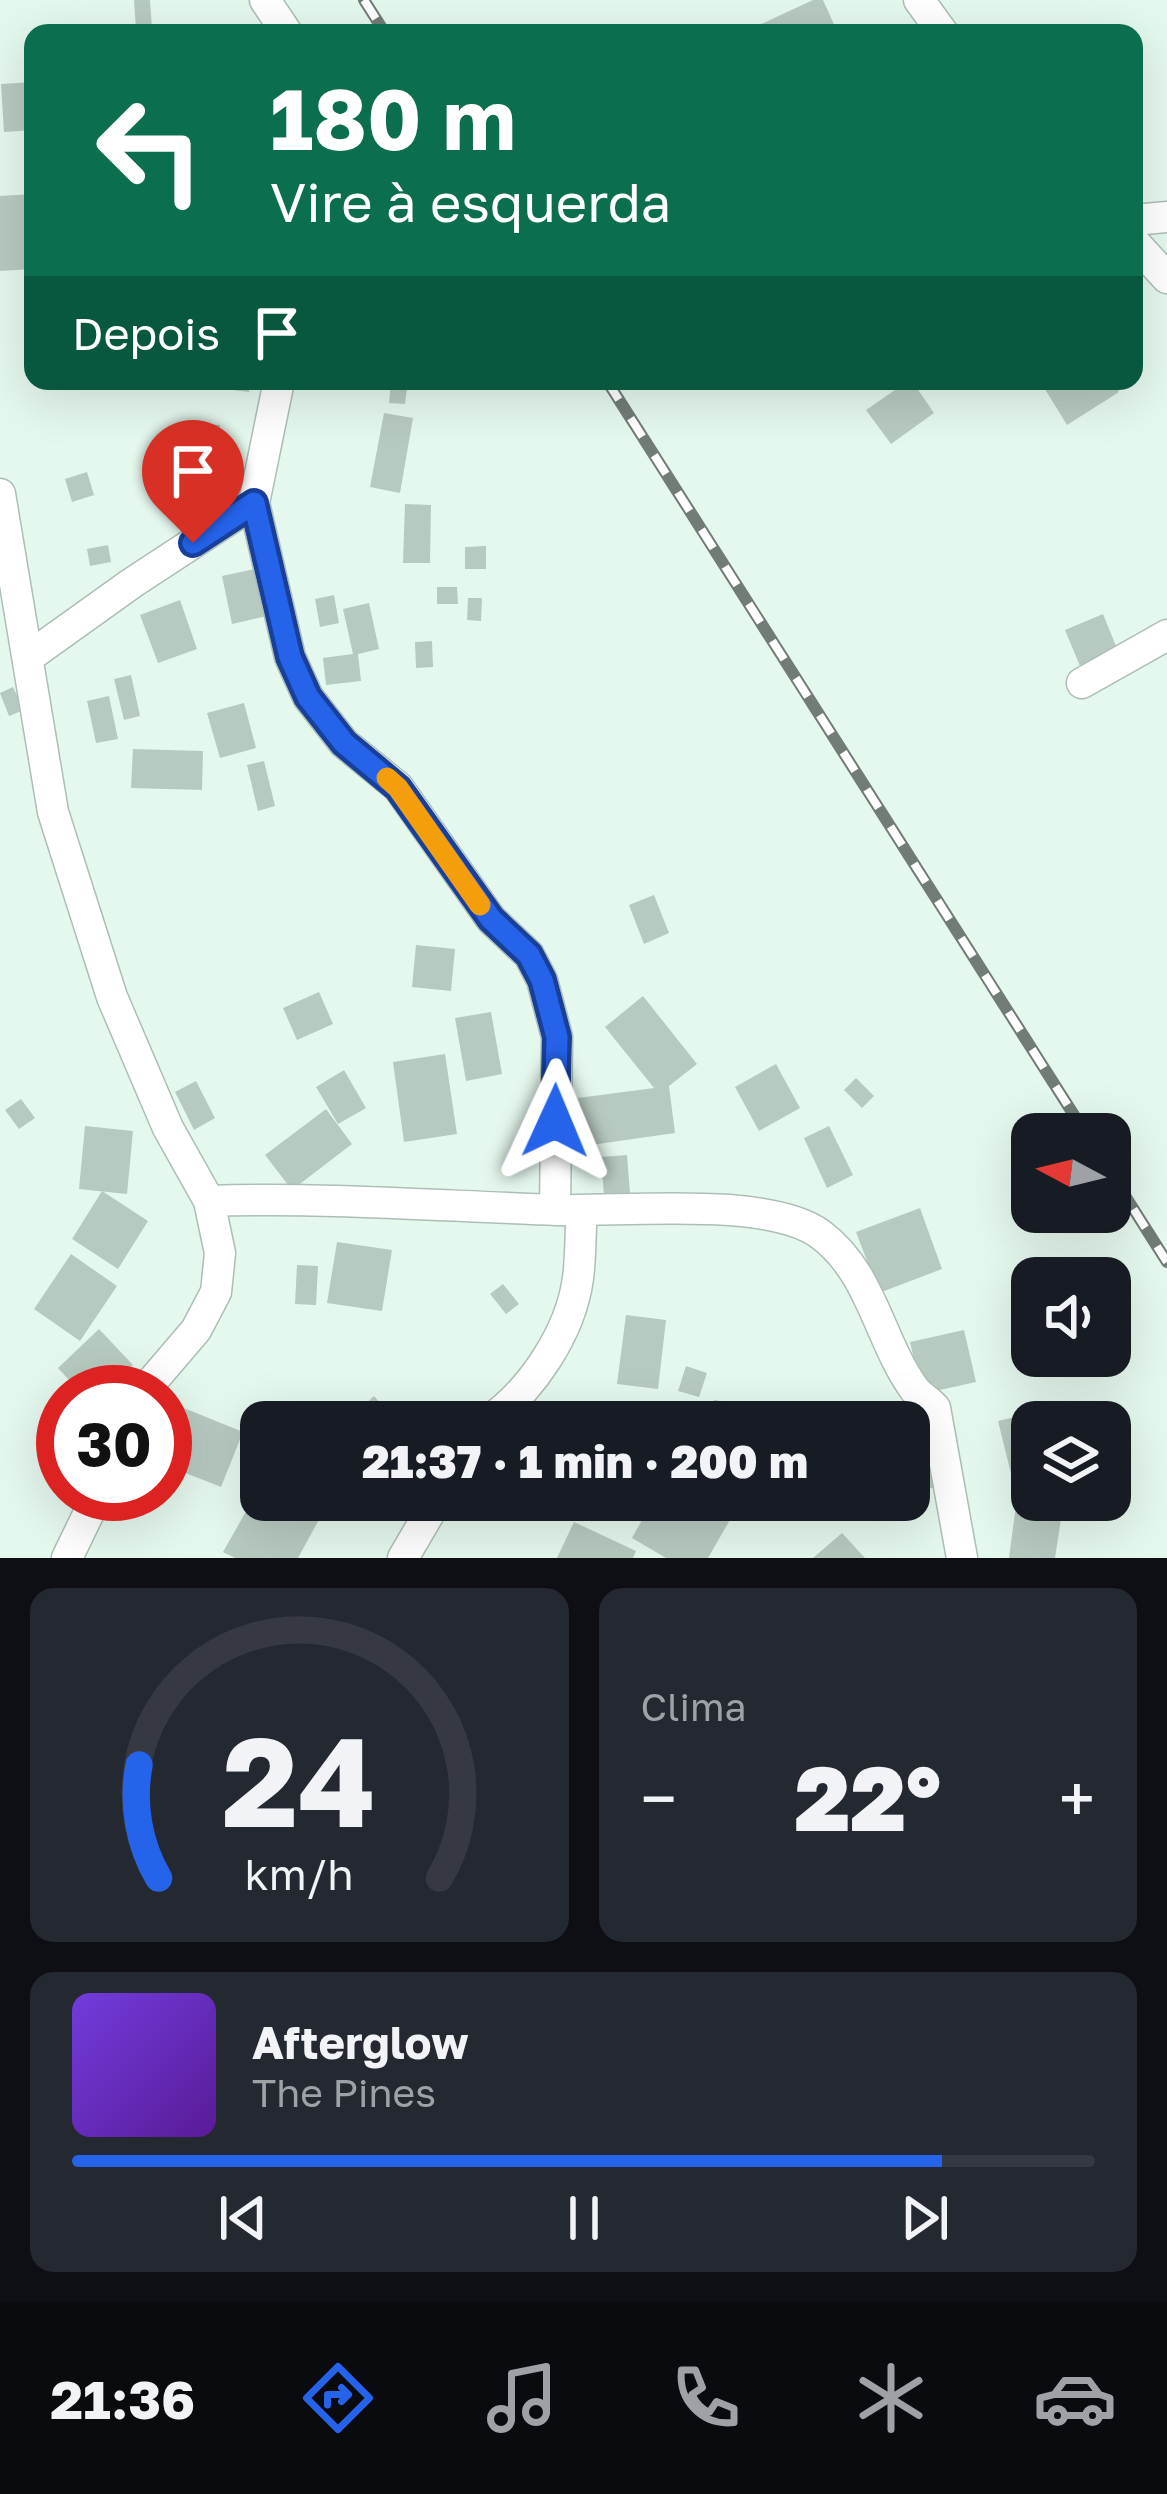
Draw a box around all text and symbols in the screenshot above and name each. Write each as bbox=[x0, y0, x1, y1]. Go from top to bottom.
text: 180 m bbox=[270, 68, 516, 168]
icon: left bbox=[72, 72, 228, 228]
text: Vire à esquerda bbox=[270, 169, 671, 234]
icon: arrive bbox=[244, 300, 310, 366]
text: Depois bbox=[72, 306, 220, 360]
pin bbox=[142, 420, 244, 543]
icon: arrive bbox=[160, 438, 226, 504]
position arrow bbox=[492, 1058, 618, 1184]
north arrow bbox=[1011, 1113, 1131, 1233]
map controls bbox=[1011, 1113, 1131, 1521]
button: sound bbox=[1011, 1257, 1131, 1377]
speed limit sign: 30 bbox=[36, 1365, 192, 1521]
button: layers bbox=[1011, 1401, 1131, 1521]
text: 21:37 · 1 min · 200 m bbox=[362, 1434, 808, 1488]
text: Clima bbox=[641, 1683, 747, 1730]
text: 24 bbox=[222, 1705, 376, 1854]
text: 22° bbox=[794, 1743, 941, 1851]
text: − bbox=[641, 1758, 677, 1838]
text: + bbox=[1059, 1758, 1095, 1838]
text: km/h bbox=[245, 1848, 354, 1899]
text: Afterglow bbox=[252, 2015, 469, 2069]
text: The Pines bbox=[252, 2069, 436, 2116]
icon: previous bbox=[210, 2185, 276, 2251]
icon: pause bbox=[551, 2185, 617, 2251]
icon: next bbox=[892, 2185, 958, 2251]
icon: directions bbox=[296, 2356, 380, 2440]
icon: music bbox=[480, 2356, 564, 2440]
icon: phone bbox=[664, 2356, 748, 2440]
icon: climate bbox=[849, 2356, 933, 2440]
icon: car bbox=[1033, 2356, 1117, 2440]
text: 21:36 bbox=[50, 2366, 195, 2431]

